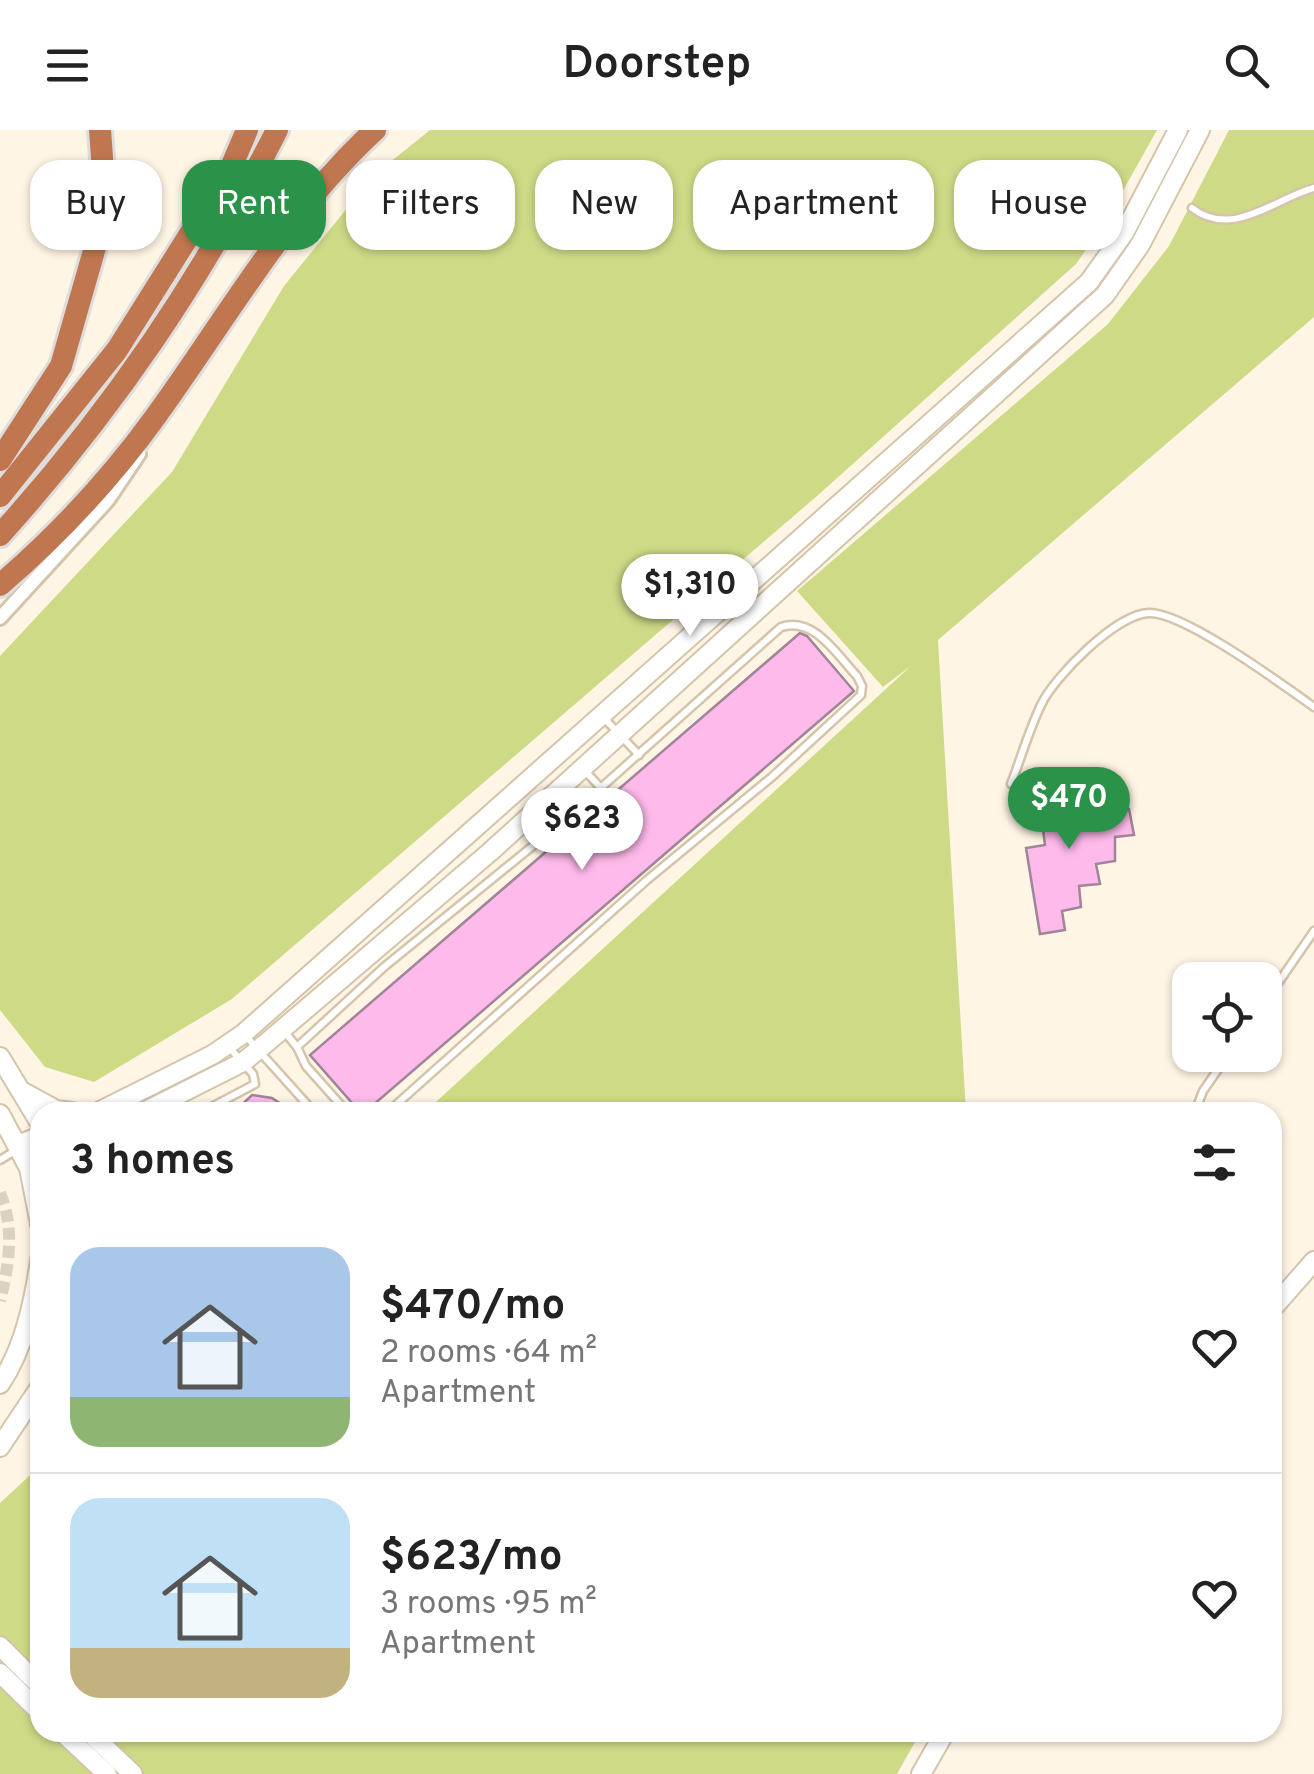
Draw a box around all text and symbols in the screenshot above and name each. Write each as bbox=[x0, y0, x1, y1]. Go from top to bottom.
text: Doorstep bbox=[563, 37, 751, 94]
icon: menu bbox=[40, 38, 95, 93]
icon: search bbox=[1219, 38, 1274, 93]
chip: Buy bbox=[30, 160, 162, 250]
chip: Rent bbox=[182, 160, 326, 250]
chip: Filters bbox=[346, 160, 515, 250]
chip: New bbox=[535, 160, 673, 250]
chip: Apartment bbox=[693, 160, 934, 250]
chip: House bbox=[954, 160, 1123, 250]
pin: $1,310 bbox=[609, 554, 771, 639]
text: $1,310 bbox=[643, 566, 737, 606]
pin: $470 bbox=[1010, 767, 1128, 852]
text: $470 bbox=[1030, 779, 1108, 819]
pin: $623 bbox=[523, 788, 641, 873]
text: $623 bbox=[543, 800, 621, 840]
map controls bbox=[1172, 962, 1282, 1072]
button: locate bbox=[1172, 962, 1282, 1072]
icon: filters bbox=[1187, 1135, 1242, 1190]
text: 3 homes bbox=[70, 1136, 235, 1189]
text: $470/mo bbox=[380, 1281, 565, 1334]
icon: home bbox=[150, 1287, 270, 1407]
icon: heart bbox=[1187, 1320, 1242, 1375]
text: 2 rooms · 64 m² bbox=[380, 1334, 597, 1374]
text: Apartment bbox=[380, 1374, 536, 1414]
text: $623/mo bbox=[380, 1532, 563, 1585]
icon: home bbox=[150, 1538, 270, 1658]
icon: heart bbox=[1187, 1571, 1242, 1626]
text: 3 rooms · 95 m² bbox=[380, 1585, 597, 1625]
text: Apartment bbox=[380, 1625, 536, 1665]

